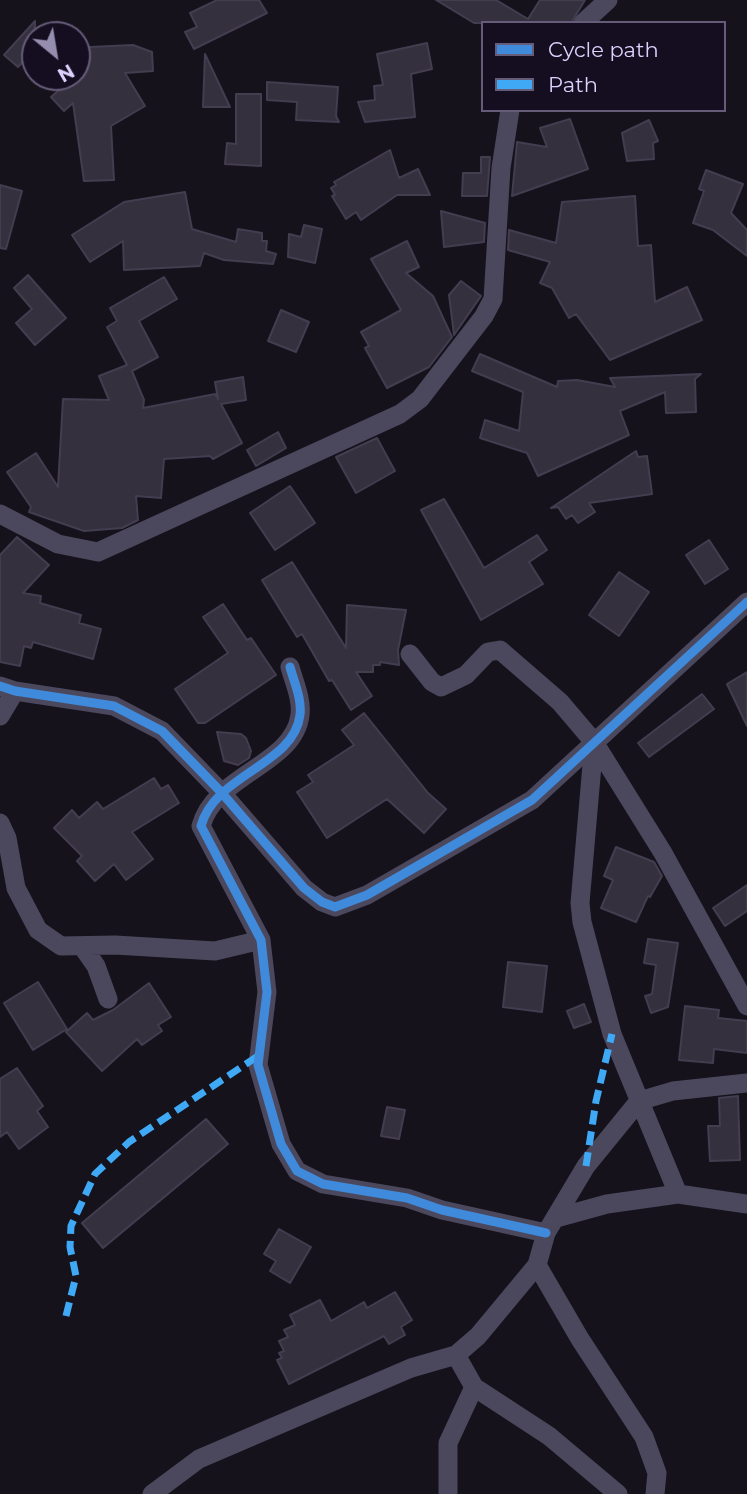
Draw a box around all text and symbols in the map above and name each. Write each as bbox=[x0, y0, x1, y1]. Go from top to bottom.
north arrow bbox=[21, 21, 91, 91]
legend bbox=[481, 21, 726, 112]
text: Cycle path bbox=[548, 37, 659, 62]
text: N bbox=[53, 59, 78, 87]
text: Path bbox=[548, 72, 598, 97]

